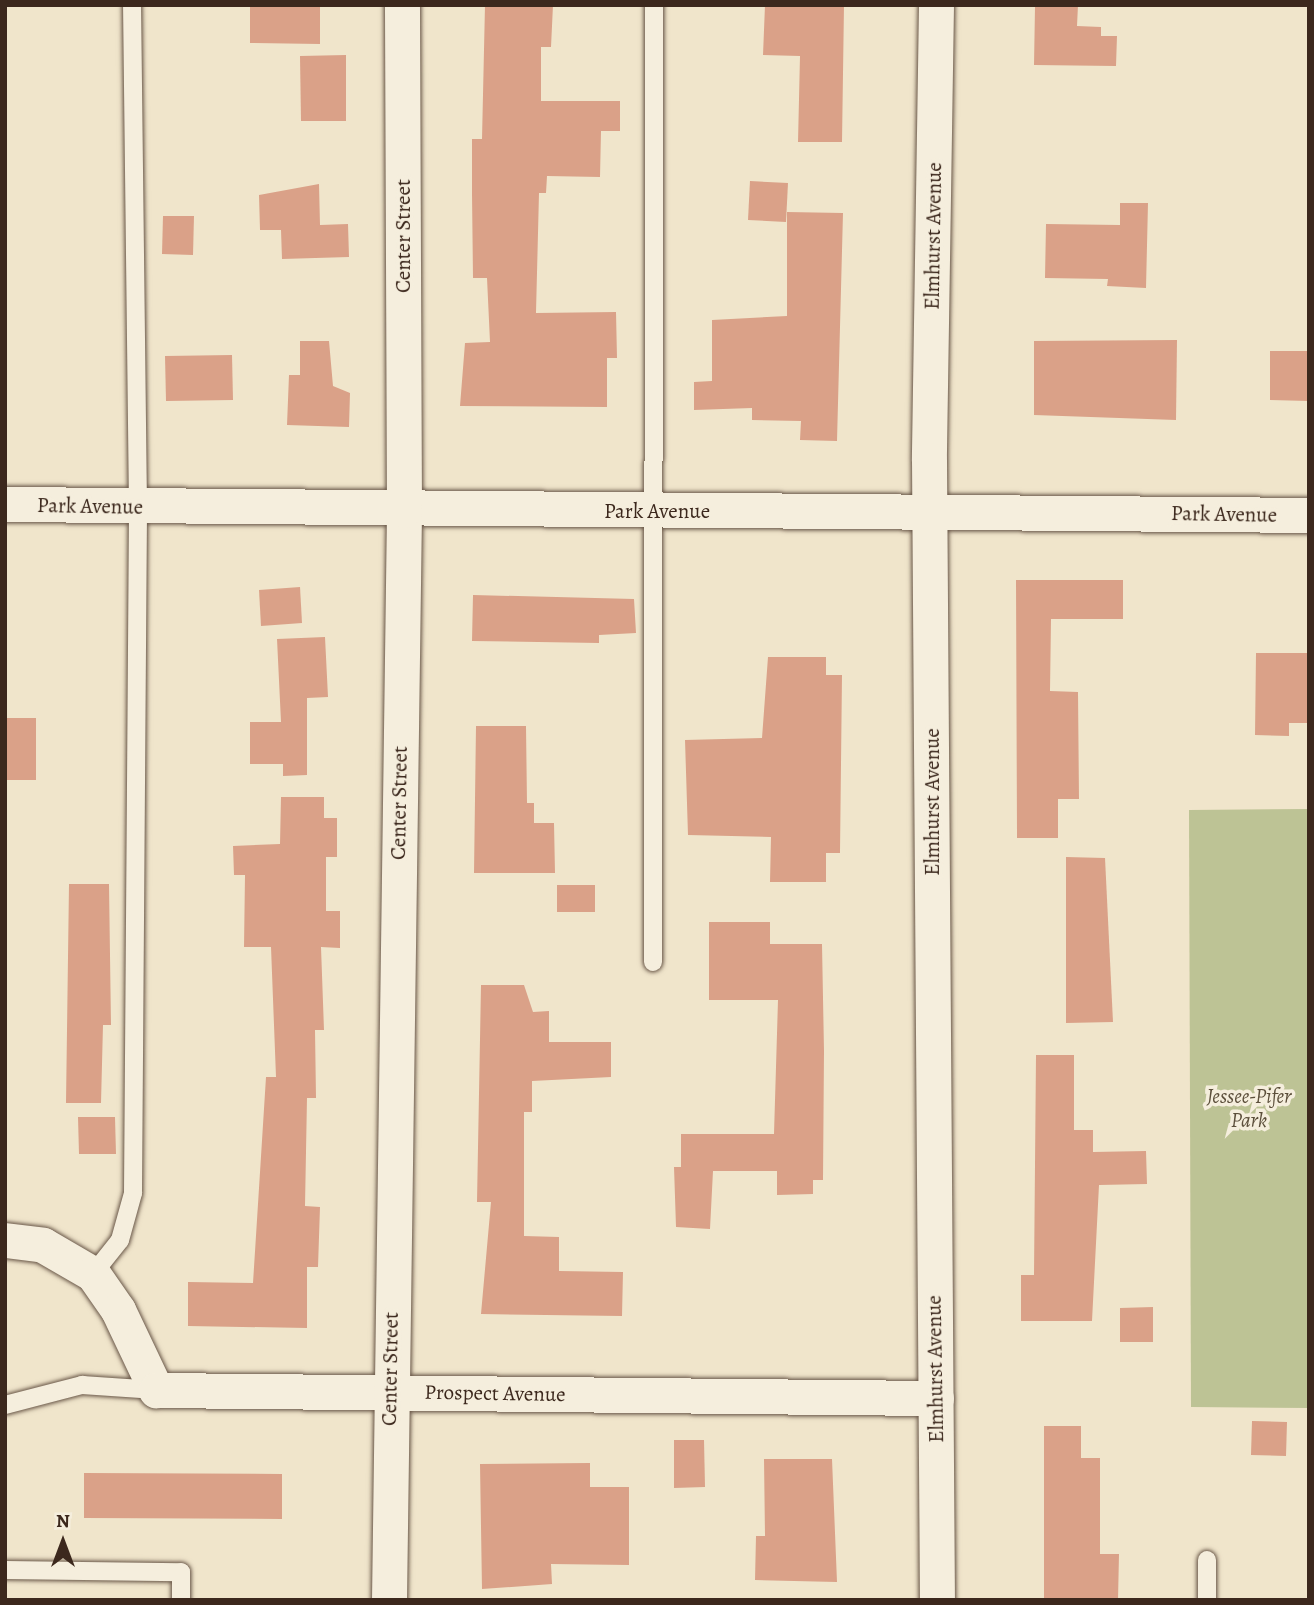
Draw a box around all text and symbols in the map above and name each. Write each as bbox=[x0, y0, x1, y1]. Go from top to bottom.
street label: Elmhurst Avenue bbox=[919, 162, 947, 310]
street label: Center Street bbox=[390, 179, 416, 293]
street label: Park Avenue bbox=[37, 492, 143, 520]
street label: Park Avenue bbox=[604, 498, 710, 524]
street label: Park Avenue bbox=[1171, 500, 1277, 528]
street label: Elmhurst Avenue bbox=[919, 728, 945, 876]
street label: Center Street bbox=[385, 746, 413, 860]
park label: Jessee-Pifer Park bbox=[1207, 1083, 1291, 1133]
street label: Elmhurst Avenue bbox=[921, 1295, 949, 1443]
street label: Center Street bbox=[376, 1312, 404, 1426]
street label: Prospect Avenue bbox=[424, 1379, 566, 1407]
north arrow bbox=[28, 1507, 98, 1577]
text: N bbox=[56, 1508, 70, 1534]

